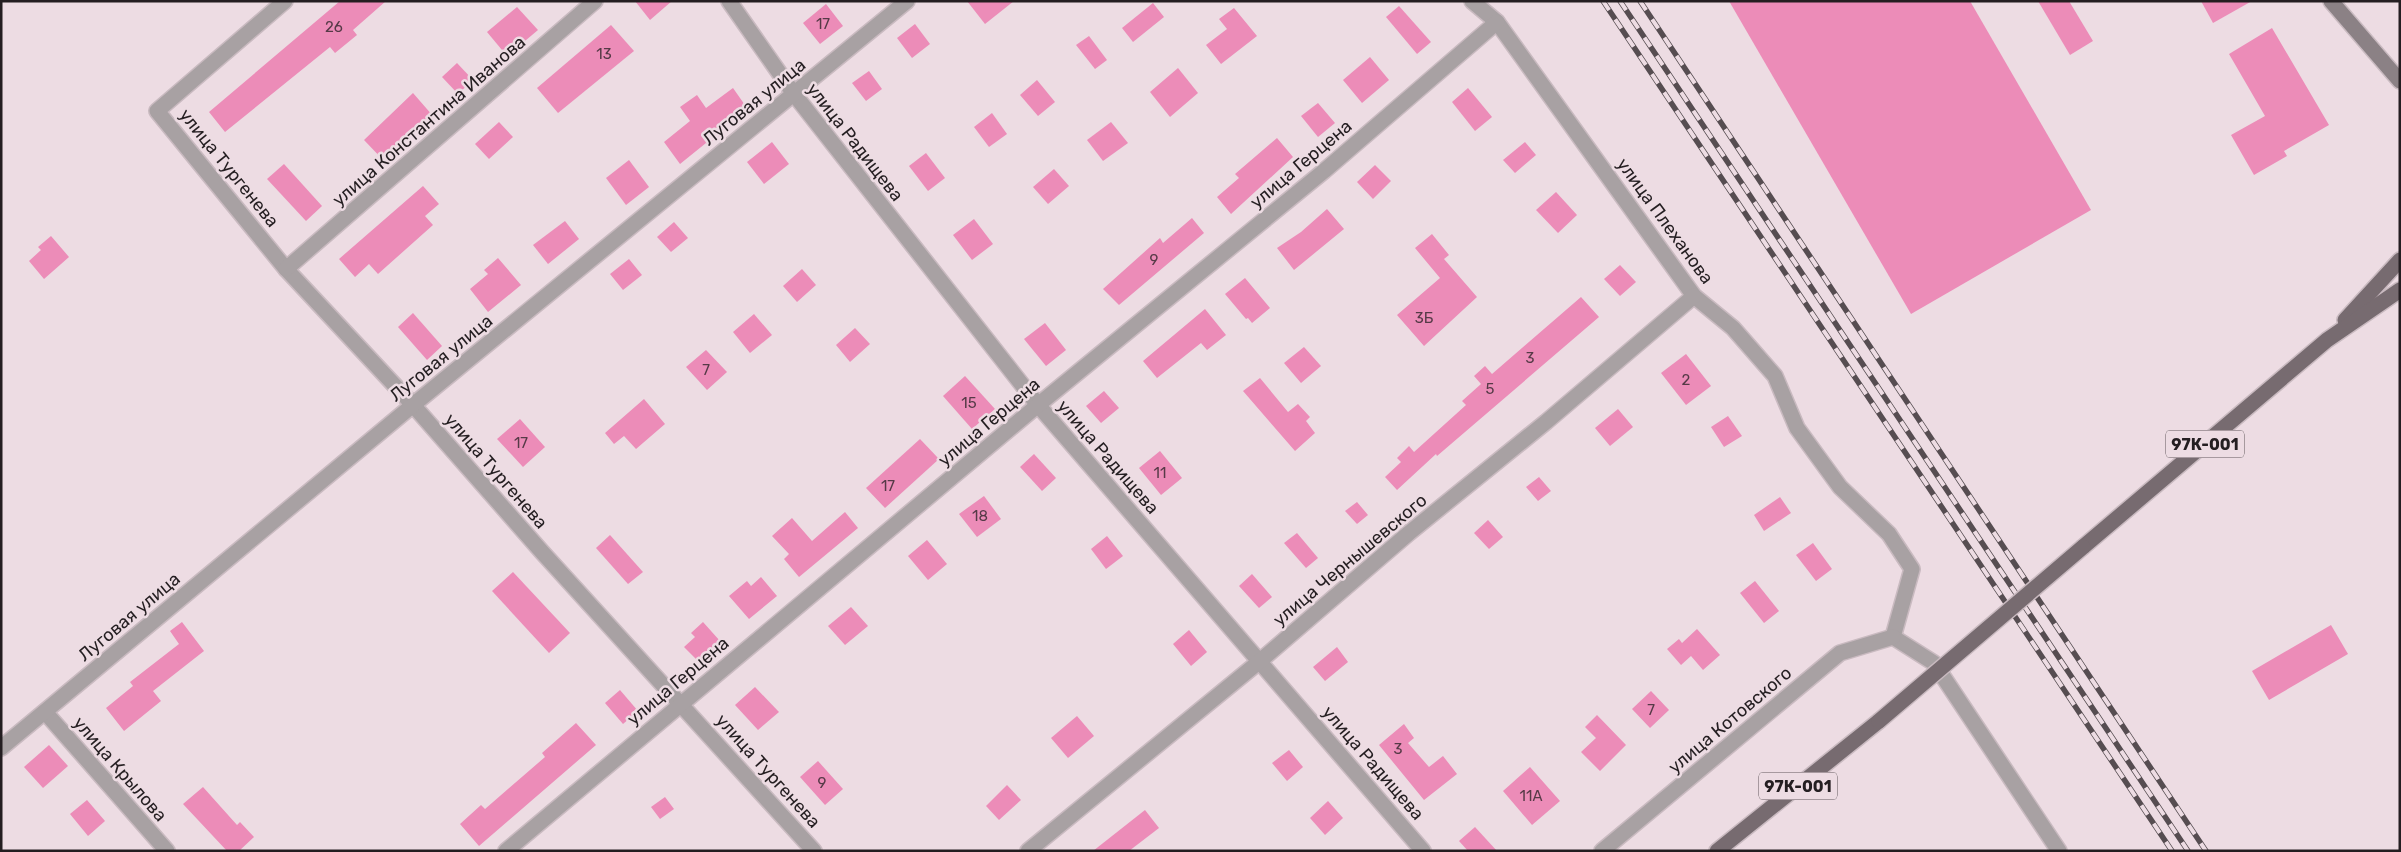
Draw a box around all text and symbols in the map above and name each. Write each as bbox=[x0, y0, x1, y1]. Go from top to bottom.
house number: 17 bbox=[816, 15, 830, 33]
house number: 26 bbox=[325, 18, 343, 36]
street label: улица Константина Иванова bbox=[328, 31, 530, 211]
house number: 13 bbox=[596, 45, 612, 63]
street label: Луговая улица bbox=[698, 54, 810, 150]
street label: улица Радищева bbox=[802, 78, 908, 206]
street label: улица Тургенева bbox=[175, 104, 283, 232]
street label: улица Герцена bbox=[1246, 115, 1356, 213]
street label: улица Плеханова bbox=[1612, 154, 1718, 288]
house number: 9 bbox=[1150, 251, 1159, 269]
house number: 3Б bbox=[1415, 309, 1434, 327]
street label: Луговая улица bbox=[385, 310, 497, 406]
house number: 3 bbox=[1525, 349, 1535, 367]
house number: 7 bbox=[702, 361, 710, 379]
house number: 2 bbox=[1682, 371, 1691, 389]
street label: улица Герцена bbox=[934, 373, 1044, 471]
house number: 5 bbox=[1486, 380, 1495, 398]
house number: 15 bbox=[961, 394, 977, 412]
street label: улица Радищева bbox=[1052, 395, 1164, 519]
street label: улица Тургенева bbox=[440, 409, 552, 533]
road number: 97К-001 bbox=[2166, 430, 2244, 458]
house number: 17 bbox=[514, 434, 528, 452]
house number: 11 bbox=[1154, 464, 1166, 482]
house number: 17 bbox=[881, 477, 895, 495]
street label: улица Чернышевского bbox=[1269, 489, 1431, 631]
house number: 18 bbox=[972, 507, 988, 525]
street label: Луговая улица bbox=[73, 568, 185, 666]
street label: улица Герцена bbox=[623, 632, 733, 730]
street label: улица Котовского bbox=[1664, 662, 1796, 778]
street label: улица Радищева bbox=[1317, 701, 1429, 825]
house number: 7 bbox=[1647, 701, 1655, 719]
street label: улица Тургенева bbox=[711, 709, 825, 833]
street label: улица Крылова bbox=[68, 712, 172, 826]
house number: 3 bbox=[1393, 740, 1403, 758]
road number: 97К-001 bbox=[1759, 772, 1837, 799]
house number: 9 bbox=[818, 774, 827, 792]
house number: 11А bbox=[1520, 787, 1542, 805]

